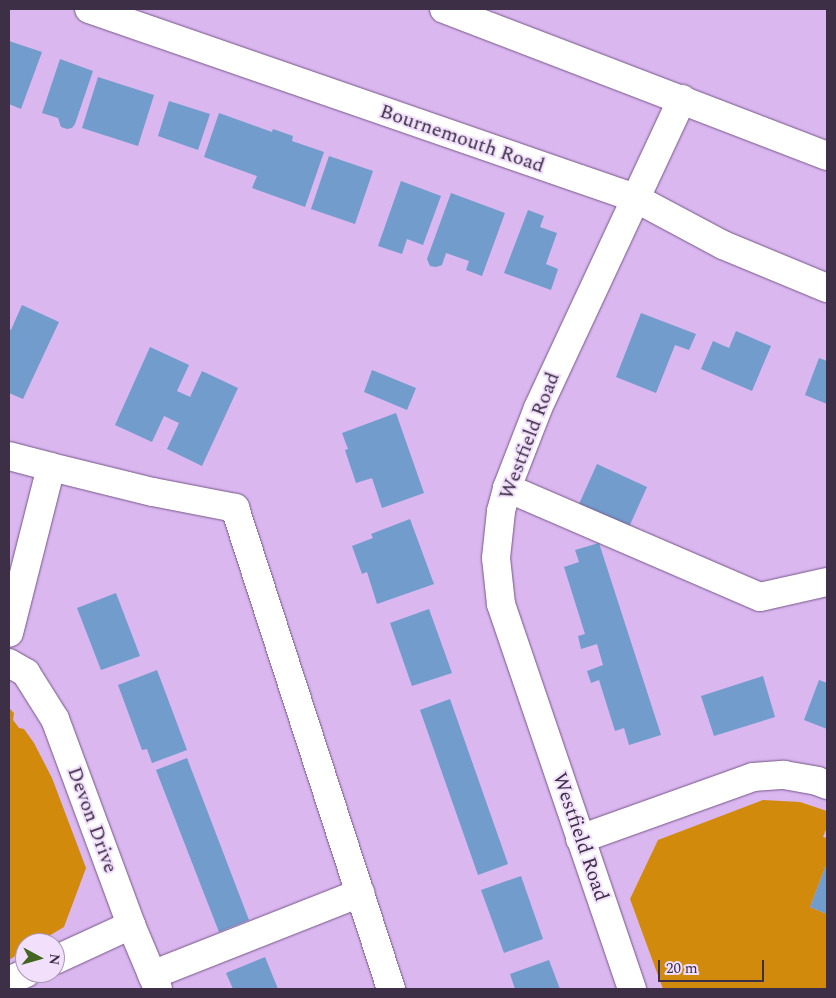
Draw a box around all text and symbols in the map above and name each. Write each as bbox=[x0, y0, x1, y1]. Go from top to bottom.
street label: Bournemouth Road bbox=[376, 100, 548, 178]
street label: Westfield Road bbox=[495, 369, 565, 503]
street label: Devon Drive bbox=[62, 764, 122, 876]
street label: Westfield Road bbox=[547, 770, 613, 904]
north arrow bbox=[15, 933, 65, 983]
scale bar bbox=[661, 950, 767, 982]
text: N bbox=[43, 953, 65, 966]
text: 20 m bbox=[666, 957, 698, 980]

